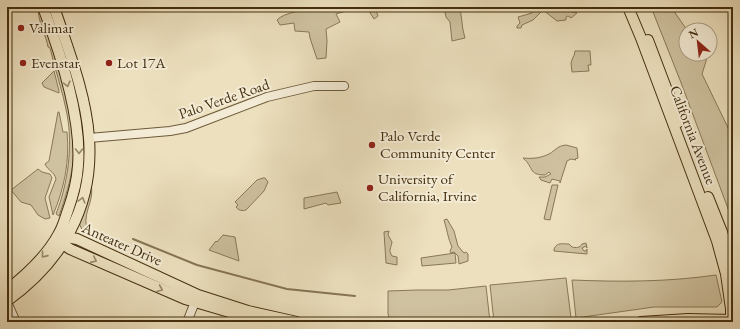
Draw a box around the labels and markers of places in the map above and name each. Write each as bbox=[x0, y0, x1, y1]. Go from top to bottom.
place label: Valimar bbox=[29, 18, 74, 37]
marker: Valimar bbox=[16, 23, 26, 33]
place label: Evenstar bbox=[31, 53, 80, 72]
place label: Lot 17A bbox=[117, 53, 166, 72]
marker: Evenstar bbox=[18, 58, 28, 68]
marker: Lot 17A bbox=[104, 58, 114, 68]
place label: Palo Verde Community Center bbox=[380, 126, 495, 162]
marker: Palo Verde Community Center bbox=[367, 140, 377, 150]
place label: University of California, Irvine bbox=[378, 169, 477, 205]
marker: University of California, Irvine bbox=[365, 183, 375, 193]

